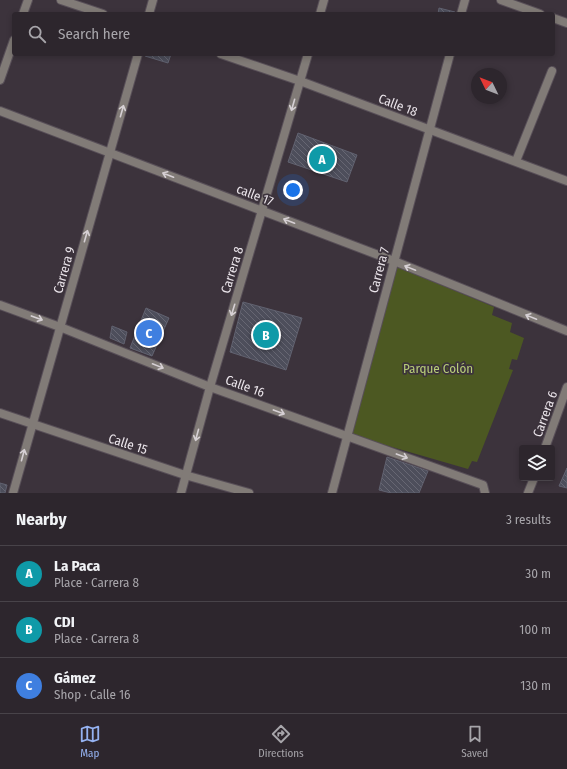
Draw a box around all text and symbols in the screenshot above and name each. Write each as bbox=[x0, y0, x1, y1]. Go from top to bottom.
search box bbox=[12, 12, 555, 56]
icon: search bbox=[26, 23, 48, 45]
text: Search here bbox=[58, 25, 130, 43]
north arrow bbox=[471, 68, 507, 104]
street label: Calle 18 bbox=[376, 91, 420, 119]
one-way arrow bbox=[289, 98, 296, 111]
one-way arrow bbox=[119, 105, 126, 118]
pin: A bbox=[309, 144, 335, 174]
one-way arrow bbox=[162, 170, 174, 178]
your location bbox=[283, 180, 303, 200]
street label: calle 17 bbox=[234, 181, 276, 209]
one-way arrow bbox=[283, 217, 295, 225]
one-way arrow bbox=[83, 230, 90, 243]
street label: Carrera 9 bbox=[50, 245, 78, 295]
street label: Carrera 8 bbox=[218, 245, 246, 295]
street label: Carrera 7 bbox=[366, 245, 392, 295]
one-way arrow bbox=[405, 264, 417, 271]
one-way arrow bbox=[229, 303, 236, 316]
one-way arrow bbox=[525, 312, 537, 320]
one-way arrow bbox=[30, 315, 42, 323]
pin: C bbox=[136, 318, 162, 348]
pin: B bbox=[253, 320, 279, 350]
park label: Parque Colón bbox=[403, 361, 473, 376]
one-way arrow bbox=[151, 362, 163, 370]
street label: Calle 16 bbox=[223, 372, 267, 400]
street label: Carrera 6 bbox=[530, 389, 560, 439]
one-way arrow bbox=[273, 408, 285, 416]
one-way arrow bbox=[192, 428, 200, 441]
street label: Calle 15 bbox=[107, 431, 149, 457]
map controls bbox=[519, 445, 555, 481]
button: layers bbox=[519, 445, 555, 481]
one-way arrow bbox=[20, 449, 28, 462]
one-way arrow bbox=[395, 452, 407, 460]
text: Nearby bbox=[16, 509, 67, 530]
text: 3 results bbox=[506, 512, 551, 527]
text: La Paca bbox=[54, 557, 100, 575]
text: A bbox=[25, 566, 33, 581]
text: 30 m bbox=[525, 566, 551, 581]
text: Place · Carrera 8 bbox=[54, 575, 139, 590]
text: CDI bbox=[54, 613, 75, 631]
text: B bbox=[25, 622, 33, 637]
text: 100 m bbox=[519, 622, 551, 637]
text: Place · Carrera 8 bbox=[54, 631, 139, 646]
text: Gámez bbox=[54, 669, 96, 687]
text: C bbox=[26, 678, 32, 693]
text: 130 m bbox=[520, 678, 551, 693]
text: Shop · Calle 16 bbox=[54, 687, 130, 702]
tab: Map bbox=[79, 723, 101, 760]
tab: Directions bbox=[258, 723, 304, 760]
tab: Saved bbox=[461, 723, 488, 760]

